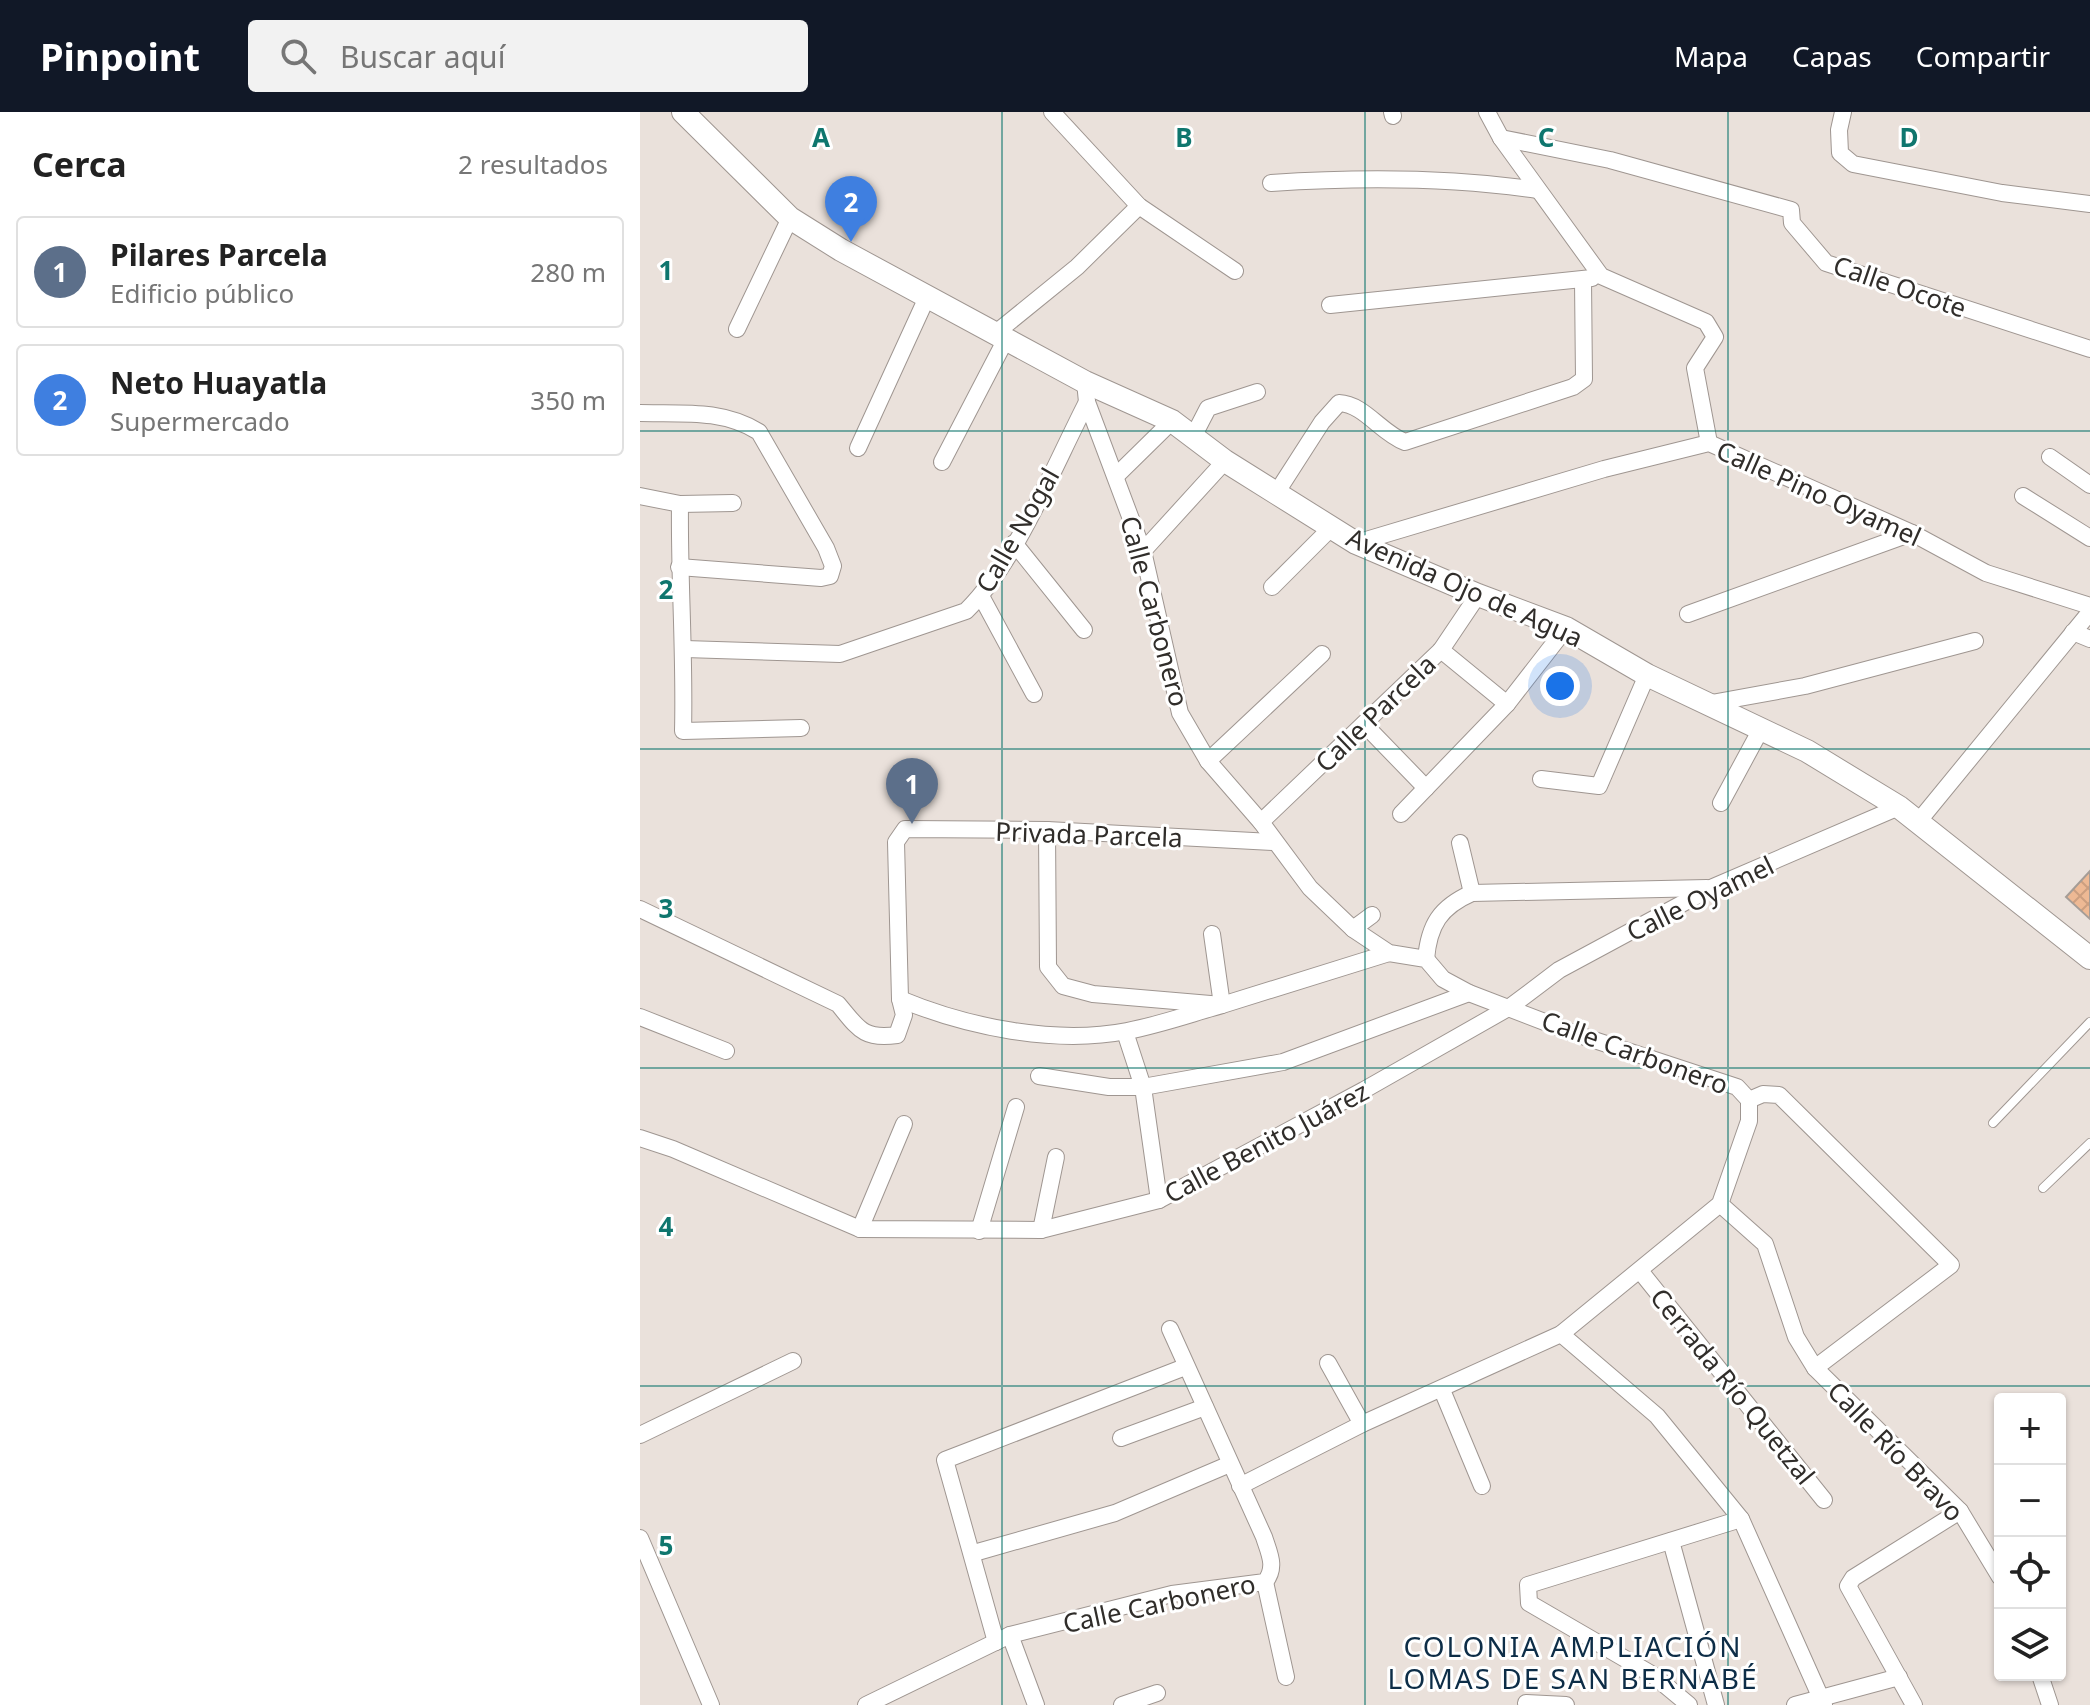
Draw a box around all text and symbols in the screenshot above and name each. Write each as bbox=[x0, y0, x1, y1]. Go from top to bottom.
search box bbox=[248, 20, 808, 92]
text: Pinpoint bbox=[40, 30, 200, 82]
icon: search bbox=[276, 34, 320, 78]
text: Buscar aquí bbox=[340, 36, 505, 77]
text: Mapa bbox=[1674, 37, 1748, 75]
text: Capas bbox=[1792, 37, 1872, 75]
text: Compartir bbox=[1916, 37, 2050, 75]
text: A bbox=[812, 119, 830, 155]
text: B bbox=[1175, 119, 1193, 155]
text: C bbox=[1538, 119, 1554, 155]
text: D bbox=[1899, 119, 1919, 155]
text: Cerca bbox=[32, 141, 127, 187]
text: 2 resultados bbox=[458, 146, 608, 182]
pin: 2 bbox=[825, 176, 877, 242]
text: Pilares Parcela bbox=[110, 234, 328, 275]
street label: Calle Ocote bbox=[1829, 246, 1971, 326]
text: 1 bbox=[659, 252, 673, 288]
text: 1 bbox=[53, 254, 67, 290]
text: 280 m bbox=[530, 254, 606, 290]
text: Edificio público bbox=[110, 275, 294, 311]
text: Neto Huayatla bbox=[110, 362, 327, 403]
text: 2 bbox=[53, 382, 67, 418]
text: 350 m bbox=[530, 382, 606, 418]
text: Supermercado bbox=[110, 403, 290, 439]
street label: Calle Pino Oyamel bbox=[1711, 432, 1927, 554]
street label: Calle Nogal bbox=[967, 461, 1067, 599]
street label: Calle Carbonero bbox=[1112, 512, 1198, 710]
street label: Avenida Ojo de Agua bbox=[1341, 519, 1589, 655]
text: 2 bbox=[659, 571, 674, 607]
street label: Calle Parcela bbox=[1307, 646, 1443, 780]
your location bbox=[1540, 666, 1580, 706]
pin: 1 bbox=[886, 758, 938, 824]
street label: Privada Parcela bbox=[995, 813, 1183, 855]
street label: Calle Oyamel bbox=[1620, 847, 1780, 949]
text: 3 bbox=[659, 890, 673, 926]
street label: Calle Carbonero bbox=[1537, 1002, 1733, 1102]
street label: Calle Benito Juárez bbox=[1157, 1073, 1375, 1211]
text: 4 bbox=[659, 1208, 674, 1244]
street label: Cerrada Río Quetzal bbox=[1642, 1280, 1824, 1492]
street label: Calle Río Bravo bbox=[1820, 1373, 1972, 1529]
map controls bbox=[1994, 1393, 2066, 1681]
button: + bbox=[1994, 1393, 2066, 1465]
button: − bbox=[1994, 1465, 2066, 1537]
text: 5 bbox=[659, 1527, 673, 1563]
button: locate bbox=[1994, 1537, 2066, 1609]
street label: Calle Carbonero bbox=[1059, 1565, 1259, 1641]
button: layers bbox=[1994, 1609, 2066, 1681]
district label: COLONIA AMPLIACIÓN LOMAS DE SAN BERNABÉ bbox=[1387, 1627, 1759, 1697]

